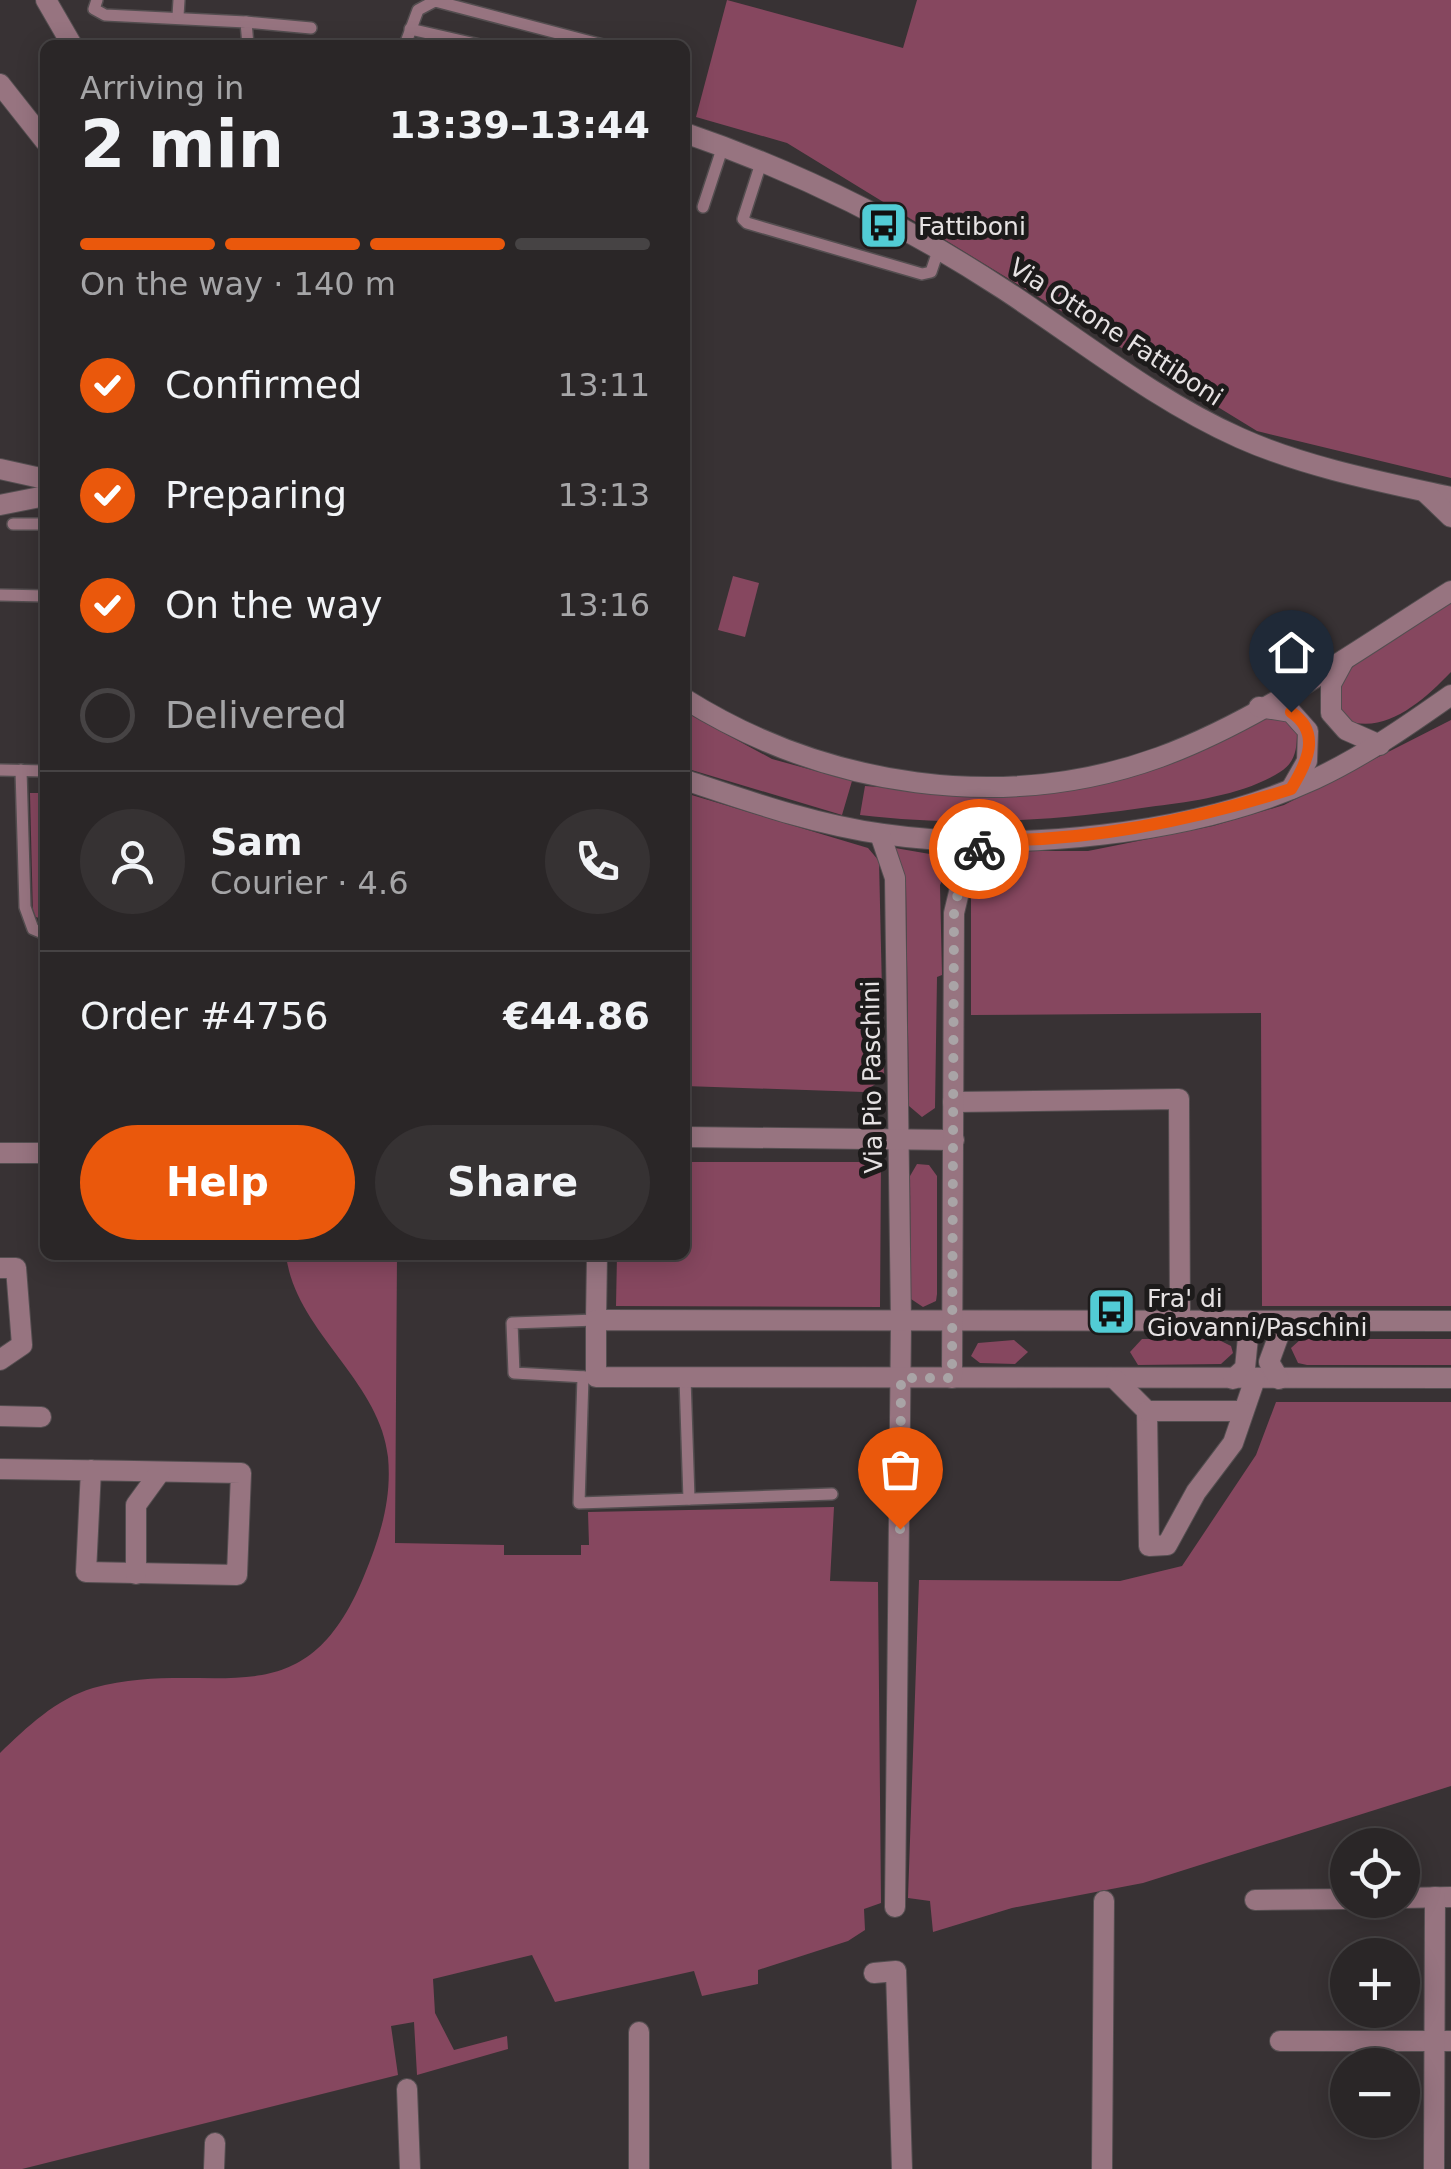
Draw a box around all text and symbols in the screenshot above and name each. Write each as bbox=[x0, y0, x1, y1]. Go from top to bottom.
text: Arriving in bbox=[80, 69, 244, 107]
text: 13:39–13:44 bbox=[389, 103, 650, 147]
text: 2 min bbox=[80, 107, 284, 182]
bus stop icon: Fattiboni bbox=[857, 200, 909, 252]
place label: Fattiboni bbox=[918, 212, 1026, 241]
street label: Via Ottone Fattiboni bbox=[1004, 252, 1228, 412]
text: On the way · 140 m bbox=[80, 265, 396, 303]
icon: check bbox=[80, 358, 135, 413]
text: Confirmed bbox=[165, 363, 362, 407]
text: 13:11 bbox=[558, 366, 650, 404]
icon: check bbox=[80, 468, 135, 523]
text: Preparing bbox=[165, 473, 347, 517]
text: 13:13 bbox=[558, 476, 650, 514]
icon: check bbox=[80, 578, 135, 633]
text: On the way bbox=[165, 583, 382, 627]
text: 13:16 bbox=[558, 586, 650, 624]
pin bbox=[1249, 610, 1334, 713]
icon: home bbox=[1264, 625, 1319, 680]
text: Delivered bbox=[165, 693, 347, 737]
courier bbox=[929, 799, 1029, 899]
button: person bbox=[80, 809, 185, 914]
button: phone bbox=[545, 809, 650, 914]
text: Sam bbox=[210, 820, 303, 864]
icon: bike bbox=[952, 822, 1007, 877]
text: Courier · 4.6 bbox=[210, 864, 409, 902]
street label: Via Pio Paschini bbox=[856, 980, 888, 1174]
text: Order #4756 bbox=[80, 994, 329, 1038]
text: €44.86 bbox=[503, 994, 650, 1038]
button: Help bbox=[80, 1125, 355, 1240]
button: Share bbox=[375, 1125, 650, 1240]
place label: Fra' di Giovanni/Paschini bbox=[1147, 1284, 1367, 1342]
bus stop icon: Fra' di Giovanni/Paschini bbox=[1086, 1286, 1138, 1338]
pin bbox=[858, 1427, 943, 1530]
icon: bag bbox=[873, 1442, 928, 1497]
map controls bbox=[1330, 1828, 1420, 2138]
button: locate bbox=[1330, 1828, 1420, 1918]
button: + bbox=[1330, 1938, 1420, 2028]
button: − bbox=[1330, 2048, 1420, 2138]

